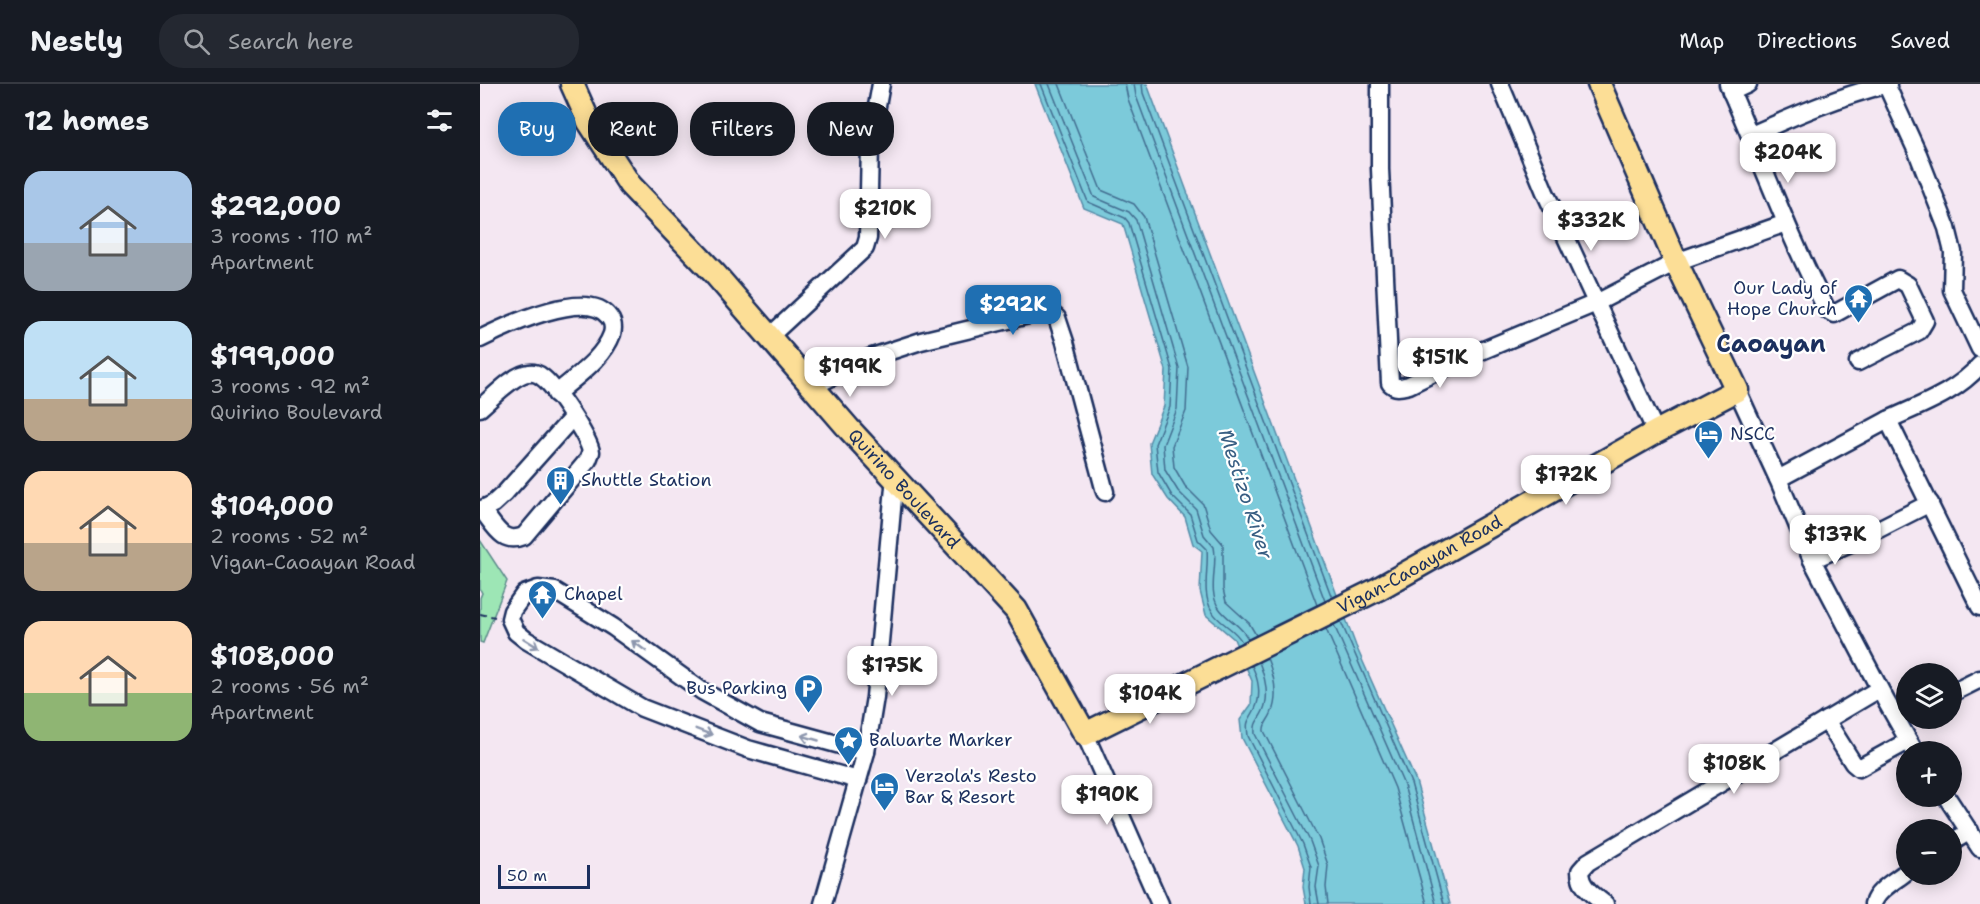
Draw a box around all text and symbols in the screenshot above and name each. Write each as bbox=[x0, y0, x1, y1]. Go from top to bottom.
search box bbox=[159, 14, 579, 68]
text: Nestly bbox=[30, 22, 123, 60]
icon: search bbox=[180, 25, 213, 58]
text: Search here bbox=[228, 27, 354, 56]
text: Map bbox=[1679, 27, 1724, 55]
text: Directions bbox=[1757, 27, 1857, 55]
text: Saved bbox=[1890, 27, 1950, 55]
chip: Buy bbox=[498, 102, 576, 156]
chip: Rent bbox=[588, 102, 678, 156]
chip: Filters bbox=[690, 102, 795, 156]
chip: New bbox=[807, 102, 894, 156]
text: 12 homes bbox=[24, 103, 149, 138]
icon: filters bbox=[423, 104, 456, 137]
pin: $204K bbox=[1746, 133, 1830, 184]
text: $204K bbox=[1754, 139, 1822, 165]
text: $292,000 bbox=[210, 188, 341, 223]
pin: $210K bbox=[843, 189, 927, 240]
icon: home bbox=[72, 195, 144, 267]
text: $210K bbox=[854, 195, 916, 221]
pin: $332K bbox=[1549, 201, 1633, 252]
text: $332K bbox=[1557, 207, 1625, 233]
text: 3 rooms · 110 m² bbox=[210, 223, 373, 249]
text: Apartment bbox=[210, 249, 314, 275]
place label: Our Lady of Hope Church bbox=[1727, 276, 1837, 321]
temple icon: Our Lady of Hope Church bbox=[1842, 282, 1874, 324]
pin: $292K bbox=[971, 285, 1055, 336]
text: $292K bbox=[979, 291, 1047, 317]
district label: Caoayan bbox=[1716, 328, 1826, 360]
text: $199,000 bbox=[210, 338, 335, 373]
pin: $151K bbox=[1398, 338, 1482, 389]
text: $151K bbox=[1412, 344, 1468, 370]
icon: home bbox=[72, 345, 144, 417]
pin: $199K bbox=[808, 347, 892, 398]
text: $199K bbox=[818, 353, 882, 379]
text: 3 rooms · 92 m² bbox=[210, 373, 370, 399]
text: Quirino Boulevard bbox=[210, 399, 382, 425]
hotel icon: NSCC bbox=[1693, 418, 1725, 460]
place label: NSCC bbox=[1730, 422, 1775, 446]
street label: Quirino Boulevard bbox=[843, 423, 966, 554]
water label: Mestizo River bbox=[1213, 426, 1279, 563]
pin: $172K bbox=[1524, 455, 1608, 506]
text: $172K bbox=[1535, 461, 1597, 487]
building icon: Shuttle Station bbox=[544, 464, 576, 506]
place label: Shuttle Station bbox=[581, 468, 711, 492]
text: $104,000 bbox=[210, 488, 334, 523]
icon: home bbox=[72, 495, 144, 567]
street label: Vigan-Caoayan Road bbox=[1333, 509, 1506, 619]
pin: $137K bbox=[1793, 515, 1877, 566]
text: $137K bbox=[1804, 521, 1866, 547]
text: 2 rooms · 52 m² bbox=[210, 523, 368, 549]
text: Vigan-Caoayan Road bbox=[210, 549, 415, 575]
temple icon: Chapel bbox=[527, 578, 559, 620]
place label: Chapel bbox=[564, 582, 623, 606]
one-way arrow bbox=[522, 637, 539, 649]
text: $108,000 bbox=[210, 638, 334, 673]
one-way arrow bbox=[632, 640, 648, 653]
icon: home bbox=[72, 645, 144, 717]
pin: $175K bbox=[850, 646, 934, 697]
text: $175K bbox=[861, 652, 923, 678]
map controls bbox=[1896, 663, 1962, 885]
button: layers bbox=[1896, 663, 1962, 729]
parking icon: Bus Parking bbox=[792, 672, 824, 714]
text: 2 rooms · 56 m² bbox=[210, 673, 369, 699]
pin: $104K bbox=[1108, 674, 1192, 725]
place label: Bus Parking bbox=[686, 676, 787, 700]
text: $104K bbox=[1118, 680, 1182, 706]
text: Apartment bbox=[210, 699, 314, 725]
place icon: Baluarte Marker bbox=[832, 724, 864, 766]
one-way arrow bbox=[694, 727, 712, 738]
place label: Baluarte Marker bbox=[869, 728, 1012, 752]
one-way arrow bbox=[801, 732, 820, 743]
button: + bbox=[1896, 741, 1962, 807]
pin: $108K bbox=[1692, 744, 1776, 795]
text: $108K bbox=[1702, 750, 1766, 776]
place label: Verzola's Resto Bar & Resort bbox=[905, 764, 1037, 809]
hotel icon: Verzola's Resto Bar & Resort bbox=[868, 770, 900, 812]
pin: $190K bbox=[1065, 775, 1149, 826]
text: $190K bbox=[1075, 781, 1139, 807]
button: − bbox=[1896, 819, 1962, 885]
scale bar bbox=[498, 862, 590, 890]
text: 50 m bbox=[507, 865, 547, 886]

